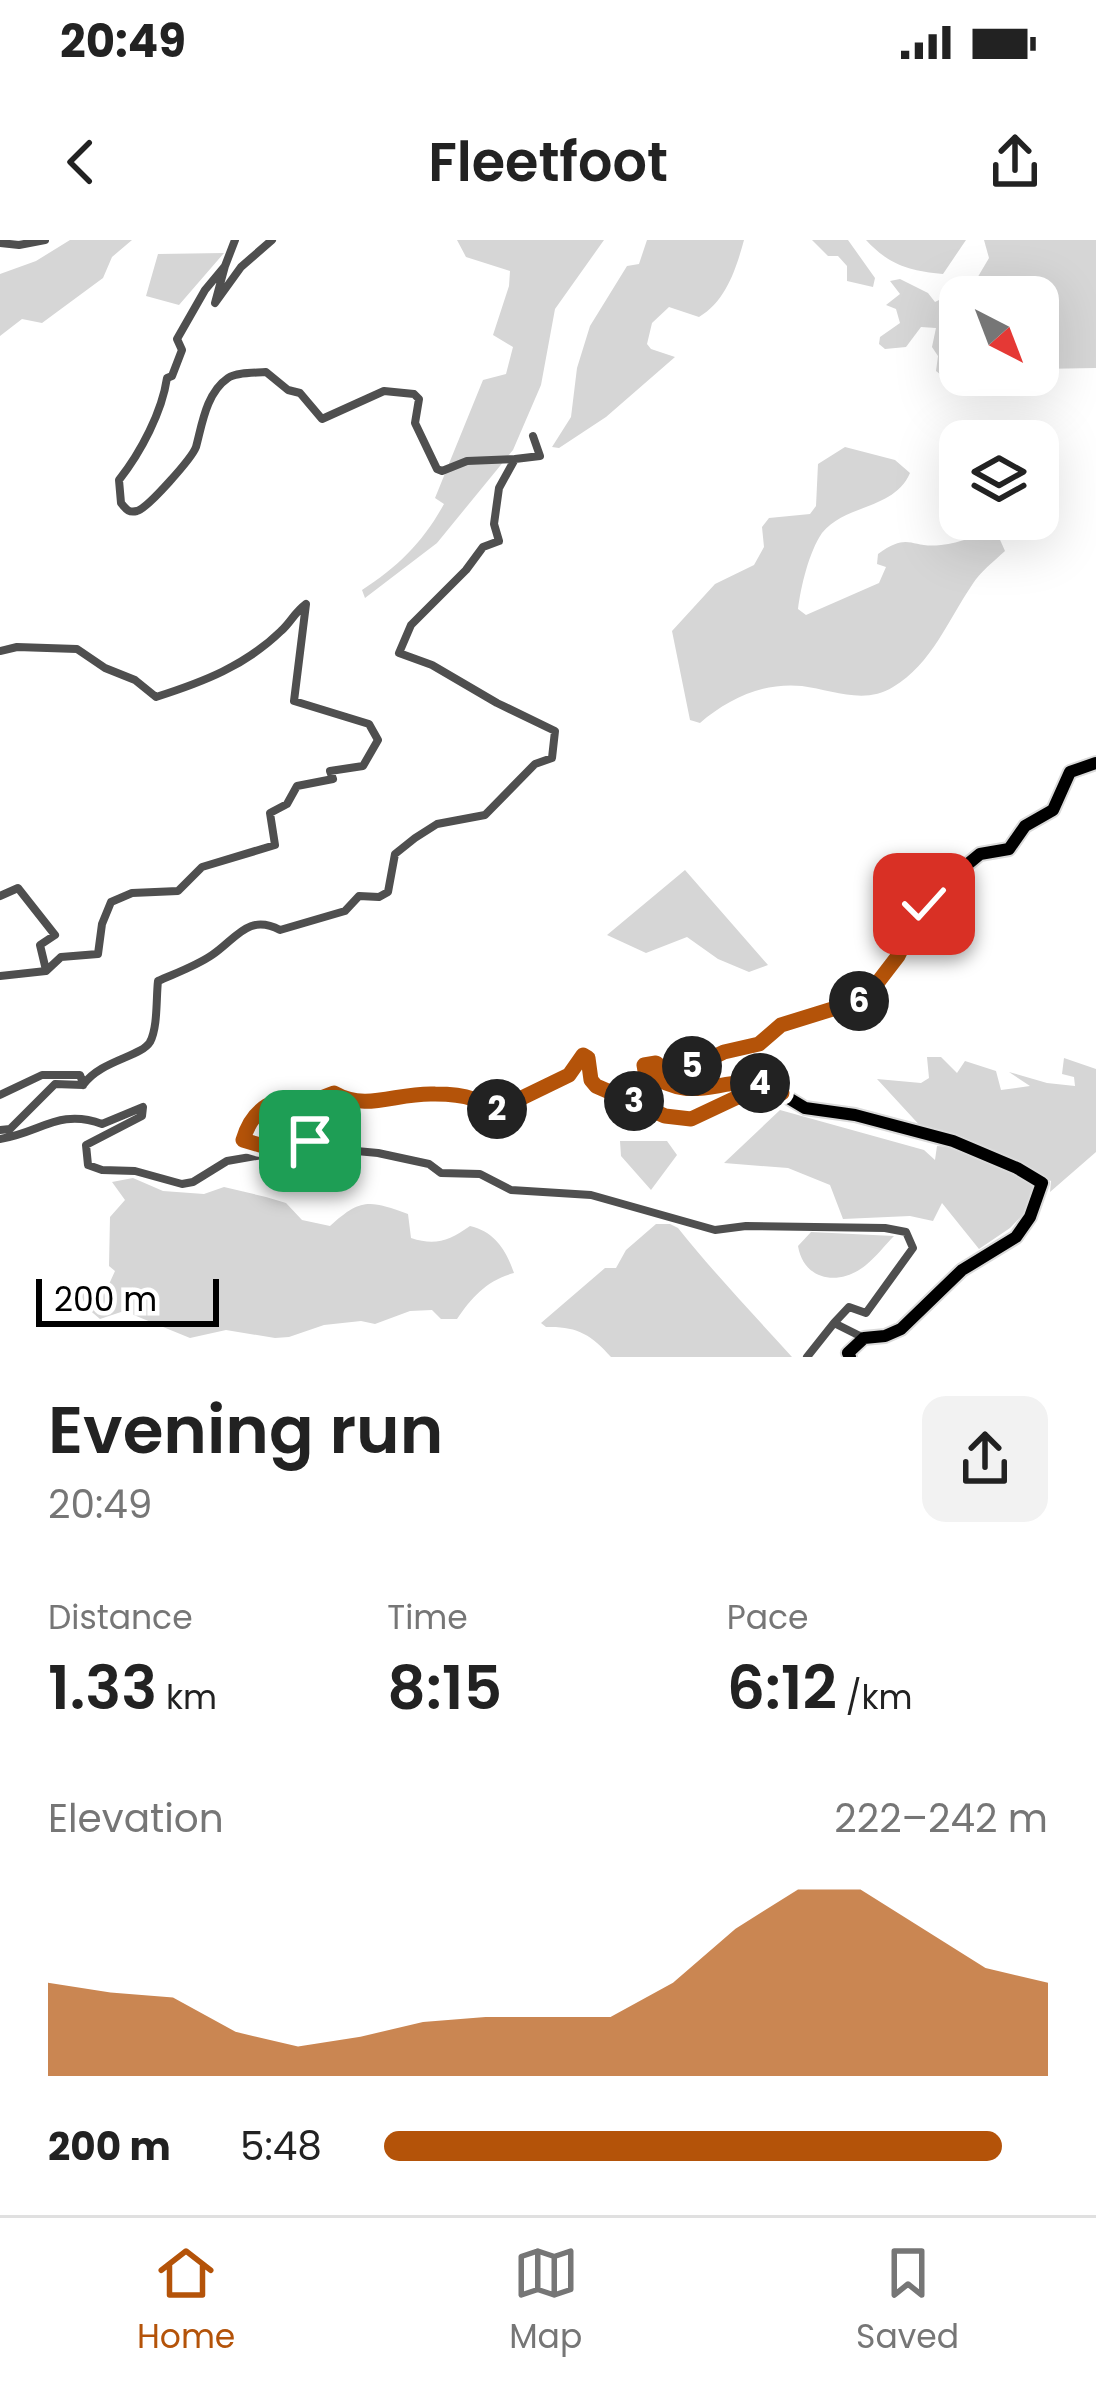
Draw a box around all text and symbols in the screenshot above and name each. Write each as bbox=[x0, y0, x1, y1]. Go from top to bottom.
text: 20:49 bbox=[60, 10, 186, 73]
text: Fleetfoot bbox=[428, 124, 668, 200]
icon: back bbox=[48, 129, 114, 195]
icon: share bbox=[982, 129, 1048, 195]
north arrow bbox=[939, 276, 1059, 396]
map controls bbox=[939, 276, 1059, 540]
button: layers bbox=[939, 420, 1059, 540]
pin bbox=[873, 853, 975, 955]
icon: check bbox=[891, 871, 957, 937]
pin: 6 bbox=[829, 971, 889, 1031]
text: 6 bbox=[848, 977, 870, 1024]
pin: 5 bbox=[662, 1036, 722, 1096]
text: 5 bbox=[681, 1042, 703, 1089]
pin: 4 bbox=[730, 1053, 790, 1113]
text: 4 bbox=[749, 1059, 771, 1106]
pin: 3 bbox=[604, 1071, 664, 1131]
text: 3 bbox=[624, 1077, 644, 1124]
pin: 2 bbox=[467, 1079, 527, 1139]
text: 2 bbox=[488, 1085, 506, 1132]
pin bbox=[259, 1090, 361, 1192]
icon: arrive bbox=[277, 1108, 343, 1174]
scale bar bbox=[36, 1273, 219, 1326]
text: 200 m bbox=[54, 1276, 157, 1323]
text: Evening run bbox=[48, 1384, 443, 1476]
button: share bbox=[922, 1396, 1048, 1522]
text: 20:49 bbox=[48, 1477, 152, 1532]
text: Distance bbox=[48, 1594, 193, 1641]
text: Time bbox=[387, 1594, 468, 1641]
text: Pace bbox=[727, 1594, 809, 1641]
text: 1.33 bbox=[48, 1646, 157, 1730]
text: 8:15 bbox=[387, 1646, 502, 1730]
text: 6:12 bbox=[727, 1646, 837, 1730]
text: km bbox=[157, 1674, 217, 1721]
text: /km bbox=[837, 1674, 913, 1721]
text: Elevation bbox=[48, 1791, 224, 1846]
text: 222–242 m bbox=[834, 1791, 1048, 1846]
text: 200 m bbox=[48, 2119, 171, 2174]
text: 5:48 bbox=[240, 2119, 322, 2174]
tab: Home bbox=[137, 2240, 235, 2362]
tab: Map bbox=[509, 2240, 582, 2362]
tab: Saved bbox=[856, 2240, 959, 2362]

